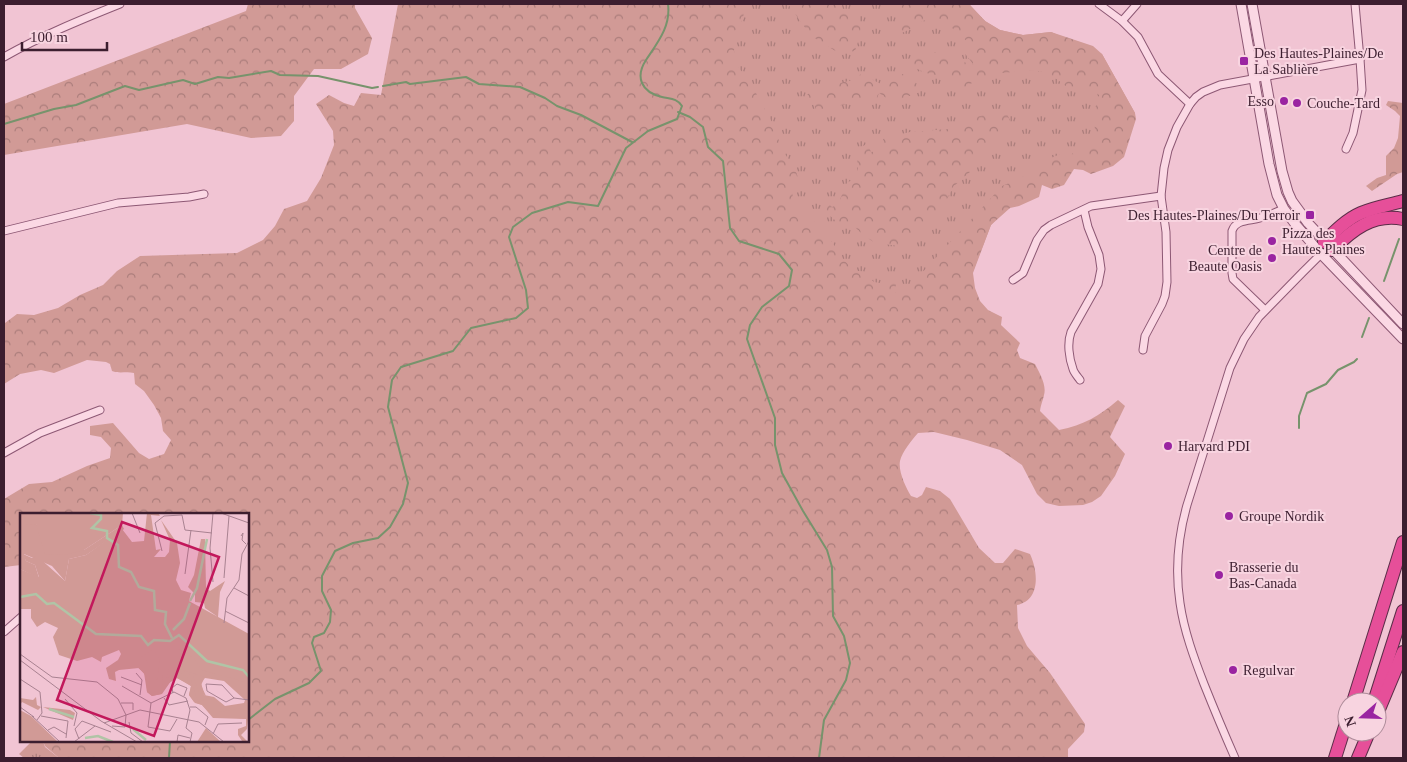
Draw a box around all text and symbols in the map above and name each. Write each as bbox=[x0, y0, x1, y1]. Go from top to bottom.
scale bar bbox=[22, 20, 108, 52]
text: 100 m bbox=[30, 29, 68, 45]
place label: Des Hautes-Plaines/De La Sablière bbox=[1254, 46, 1383, 77]
marker: Des Hautes-Plaines/De La Sablière bbox=[1238, 55, 1250, 67]
place label: Esso bbox=[1248, 94, 1274, 109]
marker: Esso bbox=[1278, 95, 1290, 107]
place label: Couche-Tard bbox=[1307, 96, 1380, 111]
marker: Couche-Tard bbox=[1291, 97, 1303, 109]
place label: Des Hautes-Plaines/Du Terroir bbox=[1128, 208, 1300, 223]
marker: Des Hautes-Plaines/Du Terroir bbox=[1304, 209, 1316, 221]
place label: Pizza des Hautes Plaines bbox=[1282, 226, 1365, 257]
marker: Pizza des Hautes Plaines bbox=[1266, 235, 1278, 247]
place label: Centre de Beaute Oasis bbox=[1189, 243, 1262, 274]
marker: Centre de Beaute Oasis bbox=[1266, 252, 1278, 264]
place label: Harvard PDI bbox=[1178, 439, 1250, 454]
marker: Harvard PDI bbox=[1162, 440, 1174, 452]
place label: Groupe Nordik bbox=[1239, 509, 1324, 524]
marker: Groupe Nordik bbox=[1223, 510, 1235, 522]
inset map bbox=[20, 513, 249, 742]
place label: Brasserie du Bas-Canada bbox=[1229, 560, 1299, 591]
marker: Brasserie du Bas-Canada bbox=[1213, 569, 1225, 581]
place label: Regulvar bbox=[1243, 663, 1295, 678]
marker: Regulvar bbox=[1227, 664, 1239, 676]
north arrow bbox=[1337, 692, 1387, 742]
text: N bbox=[1341, 714, 1359, 729]

